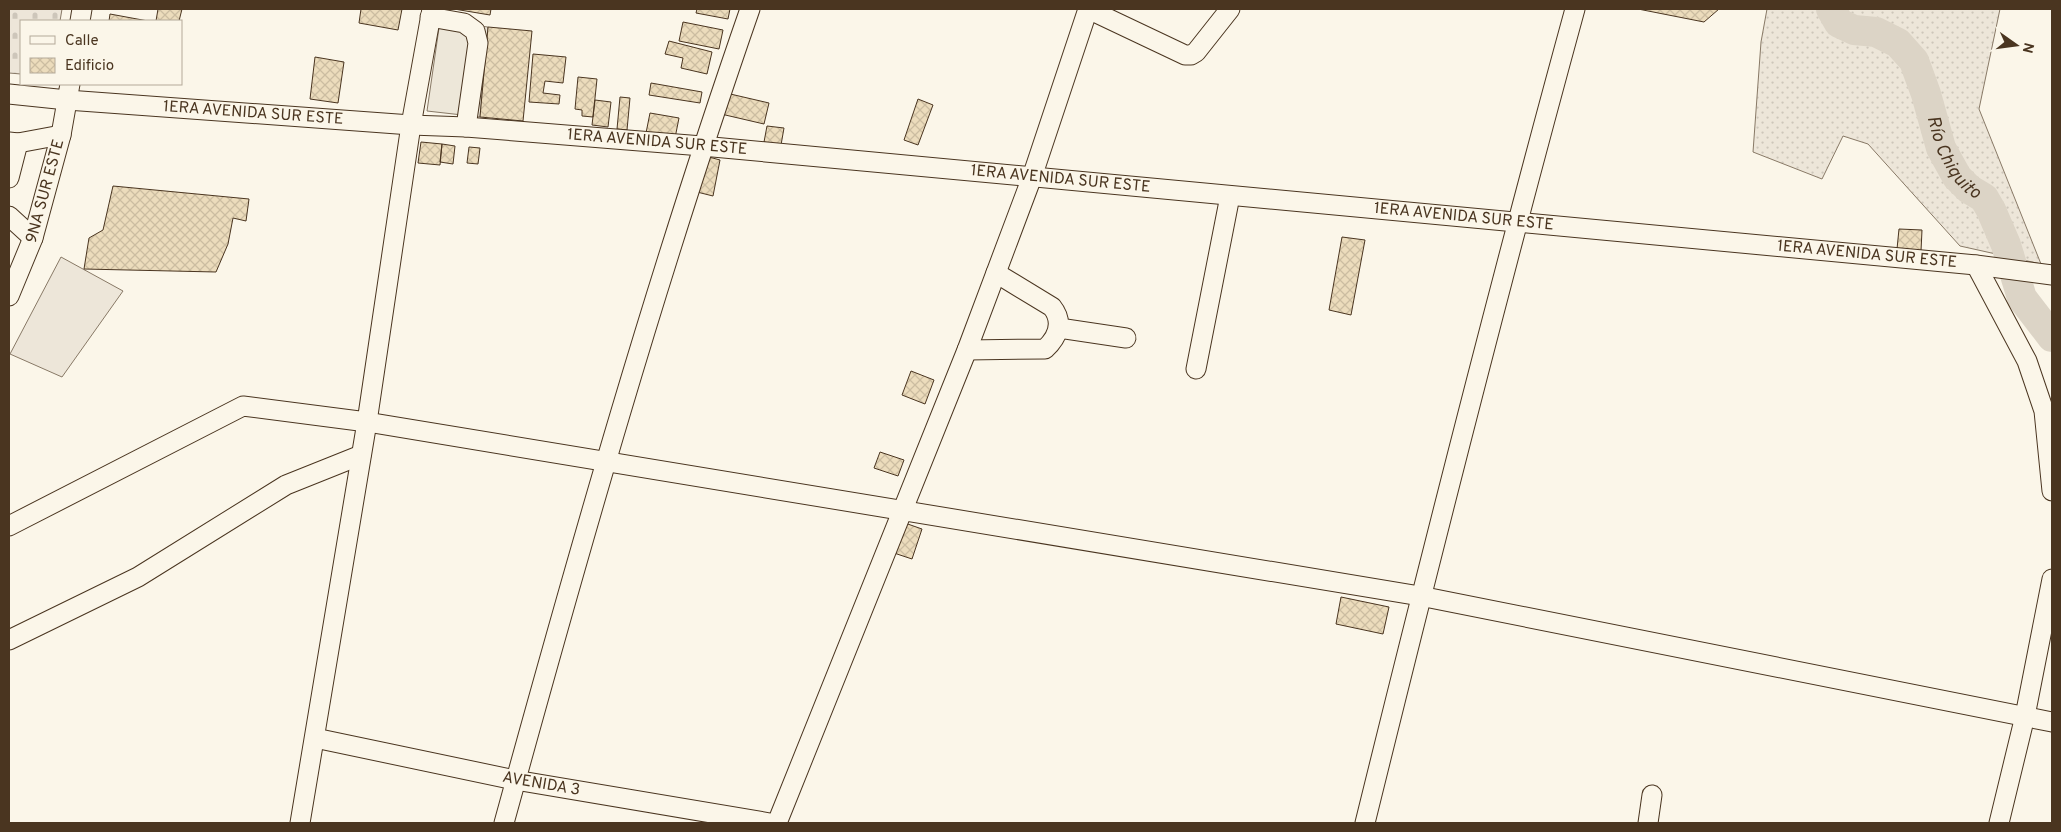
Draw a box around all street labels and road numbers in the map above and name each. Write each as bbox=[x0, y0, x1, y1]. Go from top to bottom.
street label: 1ERA AVENIDA SUR ESTE bbox=[162, 97, 344, 130]
street label: 1ERA AVENIDA SUR ESTE bbox=[566, 125, 748, 160]
street label: 9NA SUR ESTE bbox=[22, 137, 69, 247]
street label: 1ERA AVENIDA SUR ESTE bbox=[970, 161, 1151, 198]
street label: 1ERA AVENIDA SUR ESTE bbox=[1373, 199, 1555, 235]
street label: 1ERA AVENIDA SUR ESTE bbox=[1776, 236, 1958, 273]
street label: AVENIDA 3 bbox=[501, 768, 582, 801]

